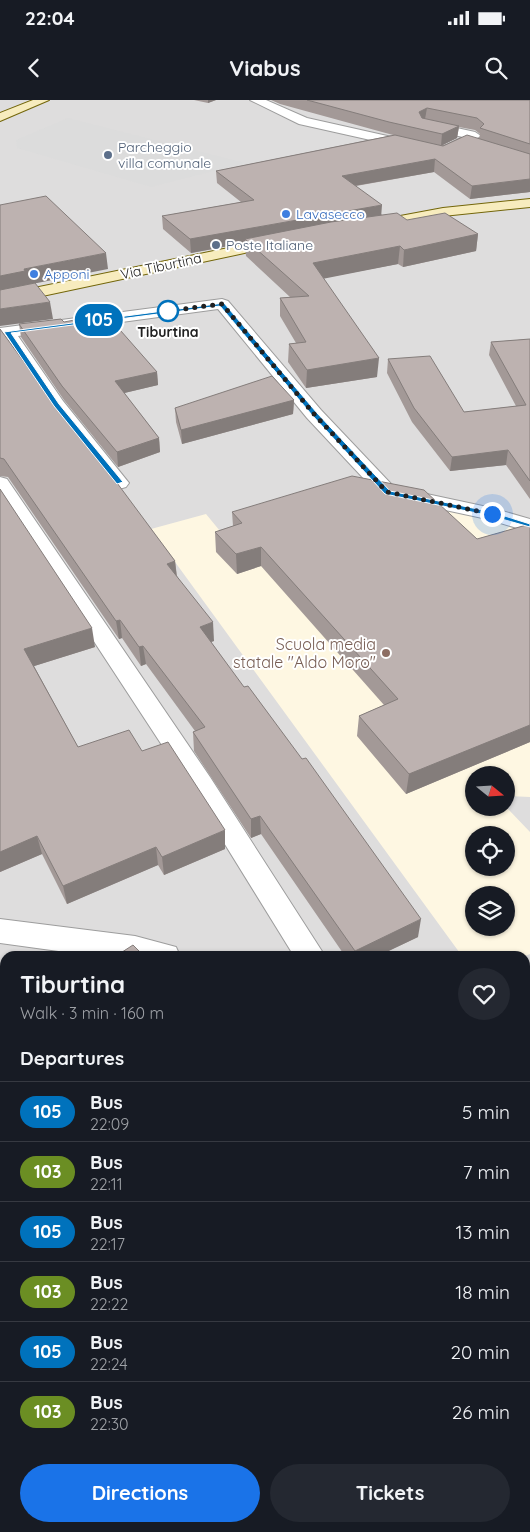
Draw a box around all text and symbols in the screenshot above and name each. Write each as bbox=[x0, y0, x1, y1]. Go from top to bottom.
text: 22:04 bbox=[25, 6, 75, 30]
icon: back bbox=[20, 54, 48, 82]
text: Viabus bbox=[229, 54, 301, 82]
icon: search bbox=[482, 54, 510, 82]
place label: Parcheggio villa comunale bbox=[118, 138, 211, 172]
marker: Parcheggio villa comunale bbox=[102, 149, 114, 161]
place label: Lavasecco bbox=[296, 205, 365, 223]
marker: Lavasecco bbox=[280, 208, 292, 220]
place label: Poste Italiane bbox=[226, 236, 313, 254]
marker: Poste Italiane bbox=[210, 239, 222, 251]
street label: Via Tiburtina bbox=[119, 249, 203, 283]
place label: Apponi bbox=[44, 265, 90, 283]
marker: Apponi bbox=[28, 268, 40, 280]
marker: Tiburtina bbox=[157, 300, 179, 322]
line badge: 105 bbox=[70, 304, 128, 336]
text: 105 bbox=[85, 308, 113, 331]
place label: Tiburtina bbox=[137, 323, 199, 341]
your location bbox=[480, 502, 505, 527]
place label: Scuola media statale "Aldo Moro" bbox=[233, 634, 376, 672]
marker: Scuola media statale "Aldo Moro" bbox=[380, 647, 392, 659]
north arrow bbox=[465, 766, 515, 816]
map controls bbox=[465, 766, 515, 936]
button: locate bbox=[465, 826, 515, 876]
button: layers bbox=[465, 886, 515, 936]
button: heart bbox=[458, 968, 510, 1020]
text: Tiburtina bbox=[20, 969, 125, 999]
text: Walk · 3 min · 160 m bbox=[20, 1003, 164, 1023]
text: Departures bbox=[20, 1046, 124, 1070]
text: Bus bbox=[90, 1090, 123, 1114]
text: 105 bbox=[33, 1100, 62, 1123]
text: 5 min bbox=[462, 1100, 510, 1124]
text: 22:09 bbox=[90, 1114, 129, 1134]
text: Bus bbox=[90, 1150, 123, 1174]
text: 103 bbox=[34, 1160, 61, 1183]
text: 7 min bbox=[463, 1160, 510, 1184]
text: 22:11 bbox=[90, 1174, 123, 1194]
text: Bus bbox=[90, 1210, 123, 1234]
text: 105 bbox=[33, 1220, 62, 1243]
text: 13 min bbox=[455, 1220, 510, 1244]
text: 22:17 bbox=[90, 1234, 125, 1254]
text: Bus bbox=[90, 1270, 123, 1294]
text: 103 bbox=[34, 1280, 61, 1303]
text: 18 min bbox=[455, 1280, 510, 1304]
text: 22:22 bbox=[90, 1294, 128, 1314]
text: Bus bbox=[90, 1330, 123, 1354]
text: 105 bbox=[33, 1340, 62, 1363]
text: 20 min bbox=[451, 1340, 510, 1364]
text: 22:24 bbox=[90, 1354, 128, 1374]
text: Bus bbox=[90, 1390, 123, 1414]
text: 103 bbox=[34, 1400, 61, 1423]
text: 26 min bbox=[452, 1400, 510, 1424]
text: 22:30 bbox=[90, 1414, 129, 1434]
button: Directions bbox=[20, 1464, 260, 1522]
button: Tickets bbox=[270, 1464, 510, 1522]

